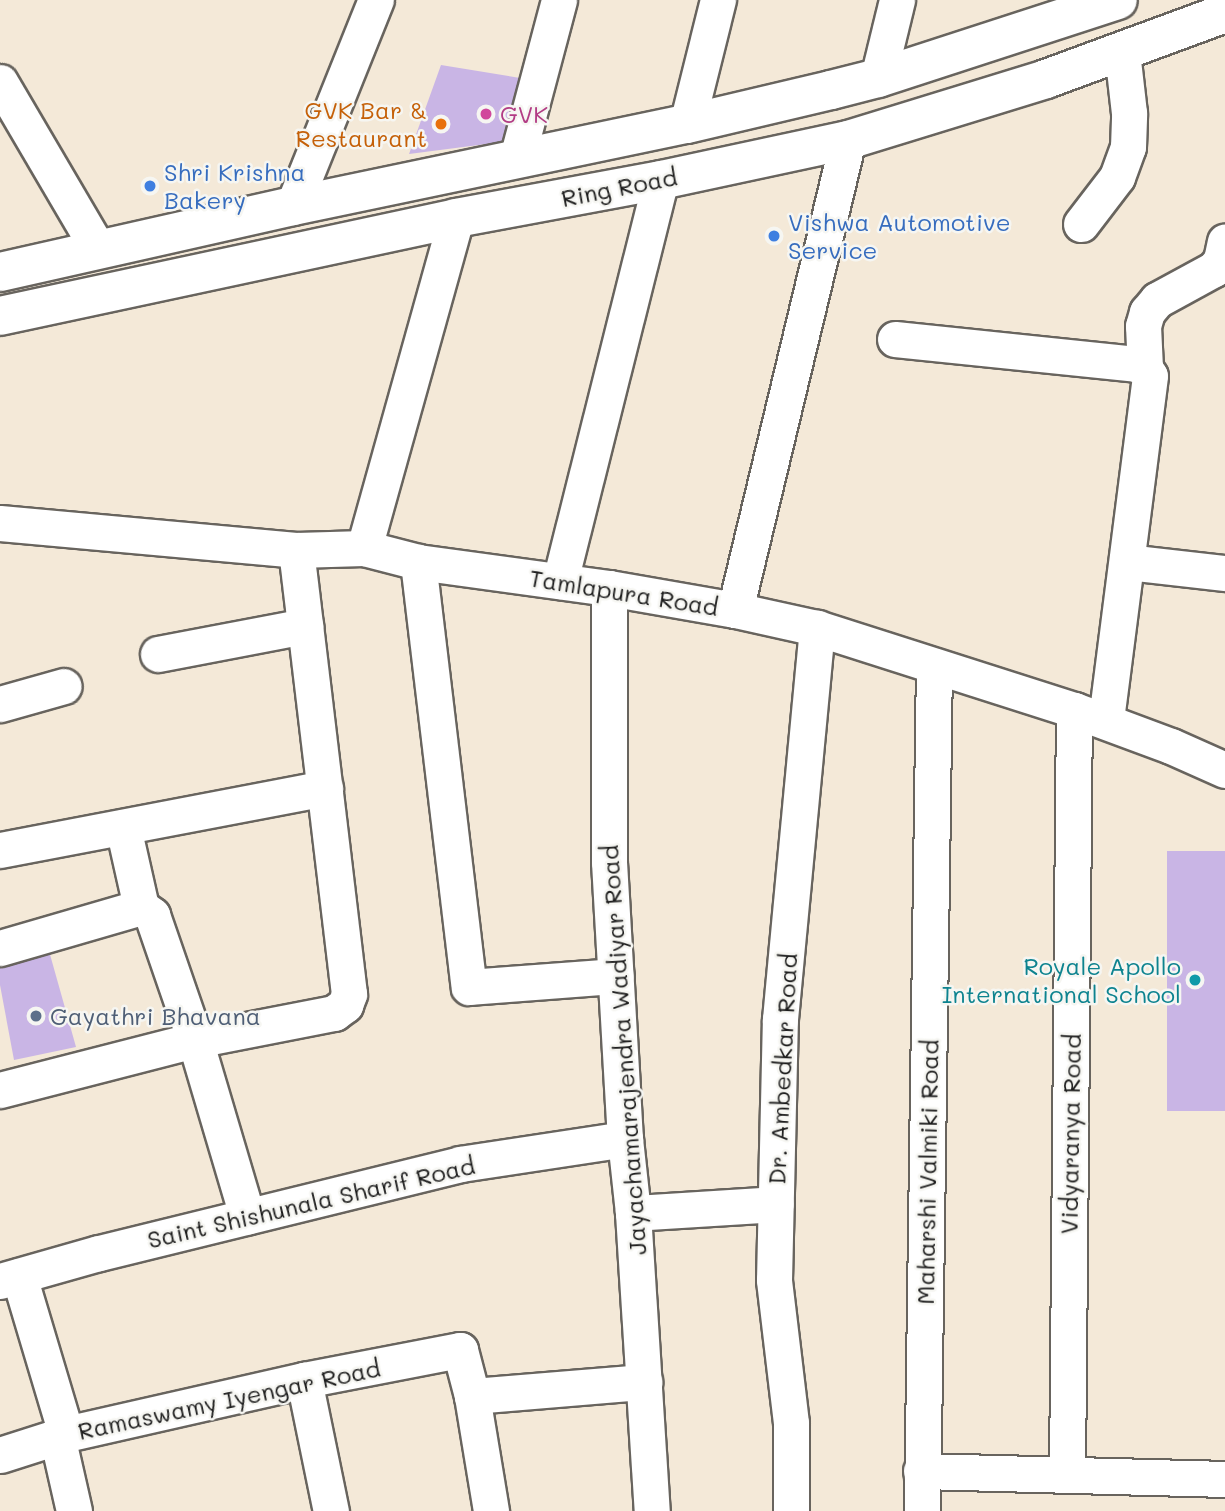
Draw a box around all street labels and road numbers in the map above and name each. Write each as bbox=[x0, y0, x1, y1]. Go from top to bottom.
street label: Ring Road bbox=[559, 162, 679, 212]
street label: Tamlapura Road bbox=[528, 563, 720, 621]
street label: Jayachamarajendra Wadiyar Road bbox=[594, 844, 652, 1256]
street label: Dr. Ambedkar Road bbox=[762, 953, 802, 1185]
street label: Vidyaranya Road bbox=[1054, 1033, 1086, 1235]
street label: Maharshi Valmiki Road bbox=[910, 1039, 944, 1305]
street label: Saint Shishunala Sharif Road bbox=[144, 1150, 478, 1254]
street label: Ramaswamy Iyengar Road bbox=[75, 1353, 383, 1445]

